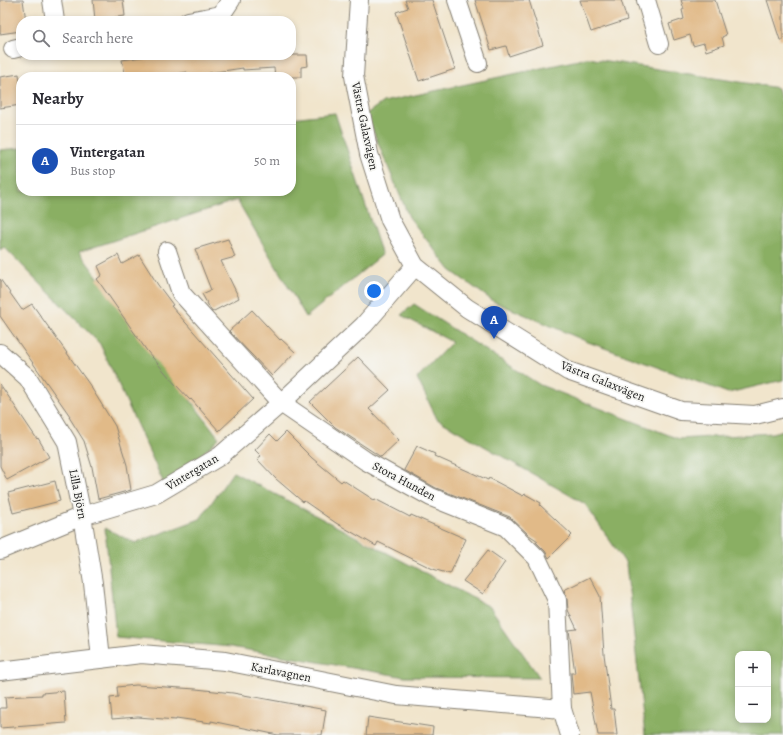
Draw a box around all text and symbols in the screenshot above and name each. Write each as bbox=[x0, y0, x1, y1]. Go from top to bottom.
search box bbox=[16, 16, 296, 60]
icon: search bbox=[30, 27, 52, 49]
text: Search here bbox=[62, 28, 133, 48]
street label: Västra Galaxvägen bbox=[348, 80, 382, 172]
text: Nearby bbox=[32, 87, 83, 110]
text: Vintergatan bbox=[70, 142, 145, 162]
text: A bbox=[41, 152, 49, 169]
text: 50 m bbox=[254, 152, 280, 169]
text: Bus stop bbox=[70, 162, 115, 179]
your location bbox=[364, 281, 384, 301]
pin: A bbox=[481, 306, 507, 339]
street label: Västra Galaxvägen bbox=[558, 356, 648, 405]
street label: Vintergatan bbox=[162, 450, 221, 494]
street label: Stora Hunden bbox=[370, 458, 439, 505]
street label: Lilla Björn bbox=[65, 468, 91, 521]
map controls bbox=[735, 651, 771, 723]
button: + bbox=[735, 651, 771, 687]
street label: Karlavagnen bbox=[249, 658, 313, 686]
button: − bbox=[735, 687, 771, 723]

